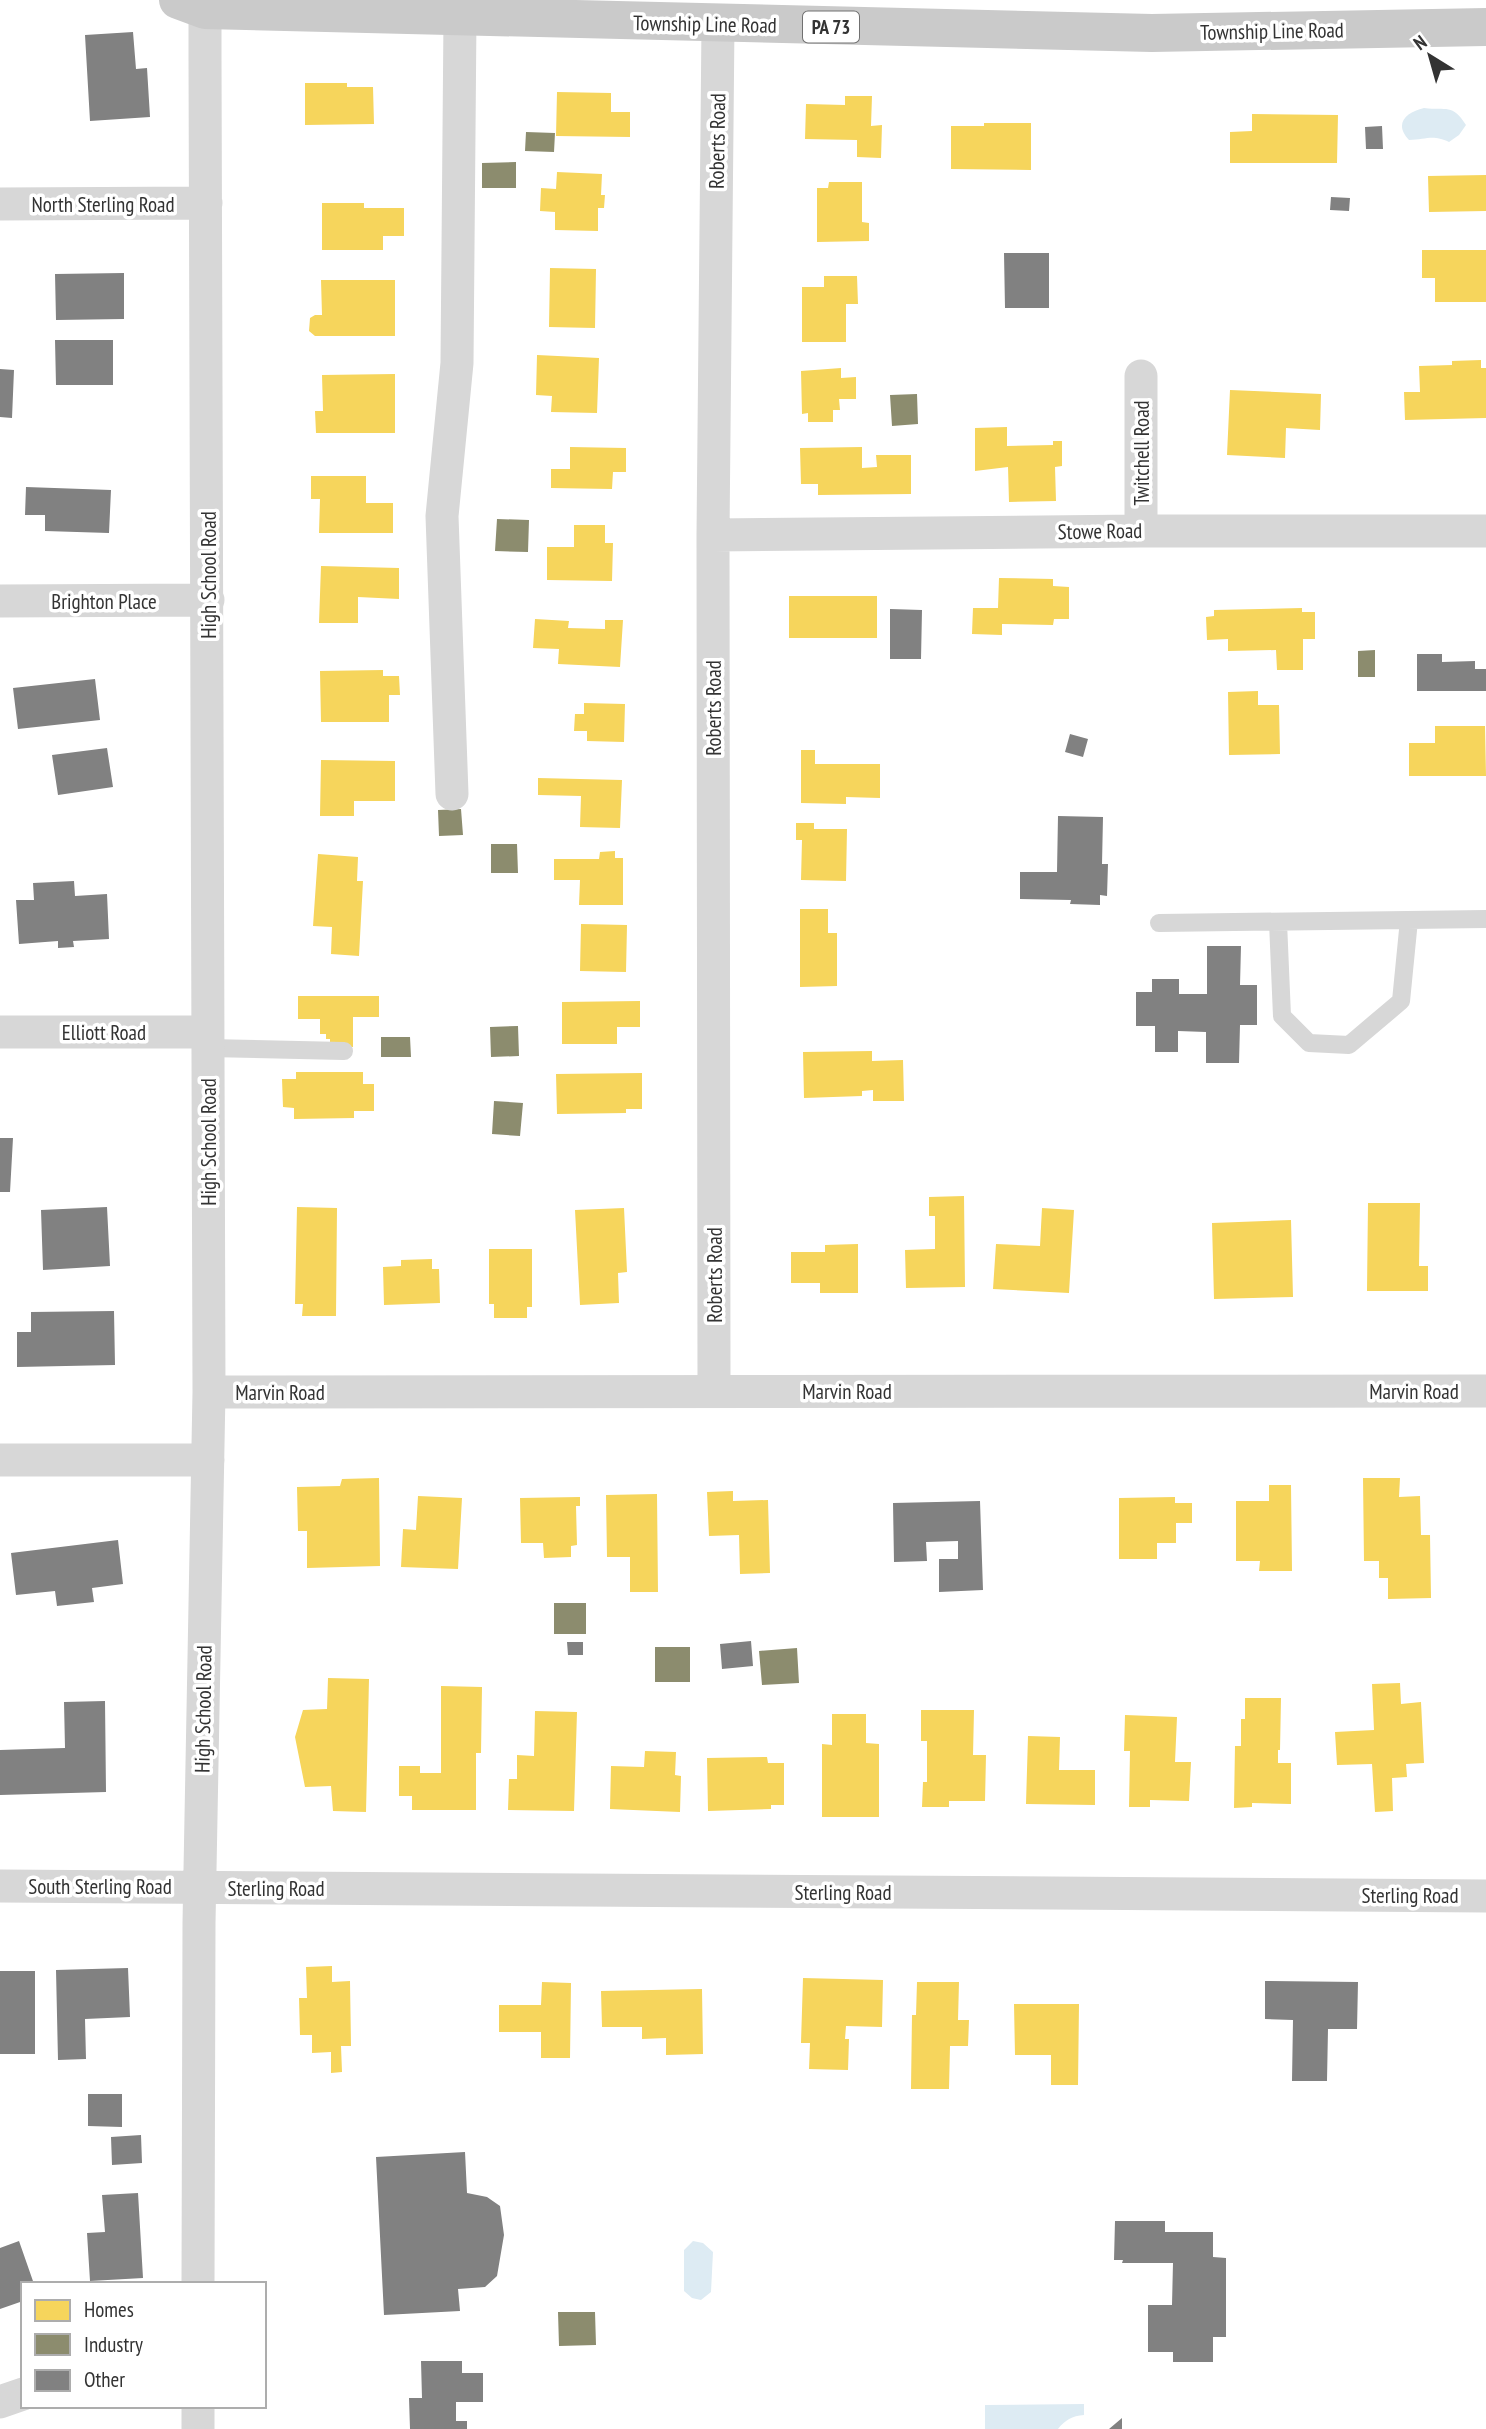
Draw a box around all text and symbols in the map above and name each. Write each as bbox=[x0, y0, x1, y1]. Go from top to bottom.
street label: Township Line Road bbox=[633, 9, 777, 39]
road number: PA 73 bbox=[803, 12, 859, 42]
street label: Township Line Road bbox=[1200, 16, 1344, 46]
north arrow bbox=[1395, 21, 1465, 91]
text: N bbox=[1408, 30, 1431, 55]
street label: Roberts Road bbox=[703, 93, 731, 189]
street label: North Sterling Road bbox=[31, 191, 175, 218]
street label: Twitchell Road bbox=[1128, 400, 1155, 506]
street label: High School Road bbox=[195, 511, 222, 639]
street label: Stowe Road bbox=[1057, 517, 1143, 545]
street label: Brighton Place bbox=[51, 588, 157, 615]
street label: Roberts Road bbox=[700, 660, 727, 756]
street label: Elliott Road bbox=[62, 1019, 146, 1046]
street label: High School Road bbox=[195, 1078, 222, 1206]
street label: Roberts Road bbox=[701, 1227, 728, 1323]
street label: Marvin Road bbox=[802, 1378, 892, 1405]
street label: Marvin Road bbox=[1369, 1378, 1459, 1405]
street label: Marvin Road bbox=[235, 1379, 325, 1406]
street label: High School Road bbox=[188, 1645, 218, 1773]
street label: South Sterling Road bbox=[28, 1873, 172, 1900]
street label: Sterling Road bbox=[227, 1875, 325, 1902]
street label: Sterling Road bbox=[794, 1879, 892, 1906]
street label: Sterling Road bbox=[1361, 1882, 1459, 1909]
legend bbox=[21, 2282, 266, 2408]
text: Homes bbox=[84, 2296, 134, 2323]
text: Industry bbox=[84, 2331, 143, 2358]
text: Other bbox=[84, 2366, 125, 2393]

